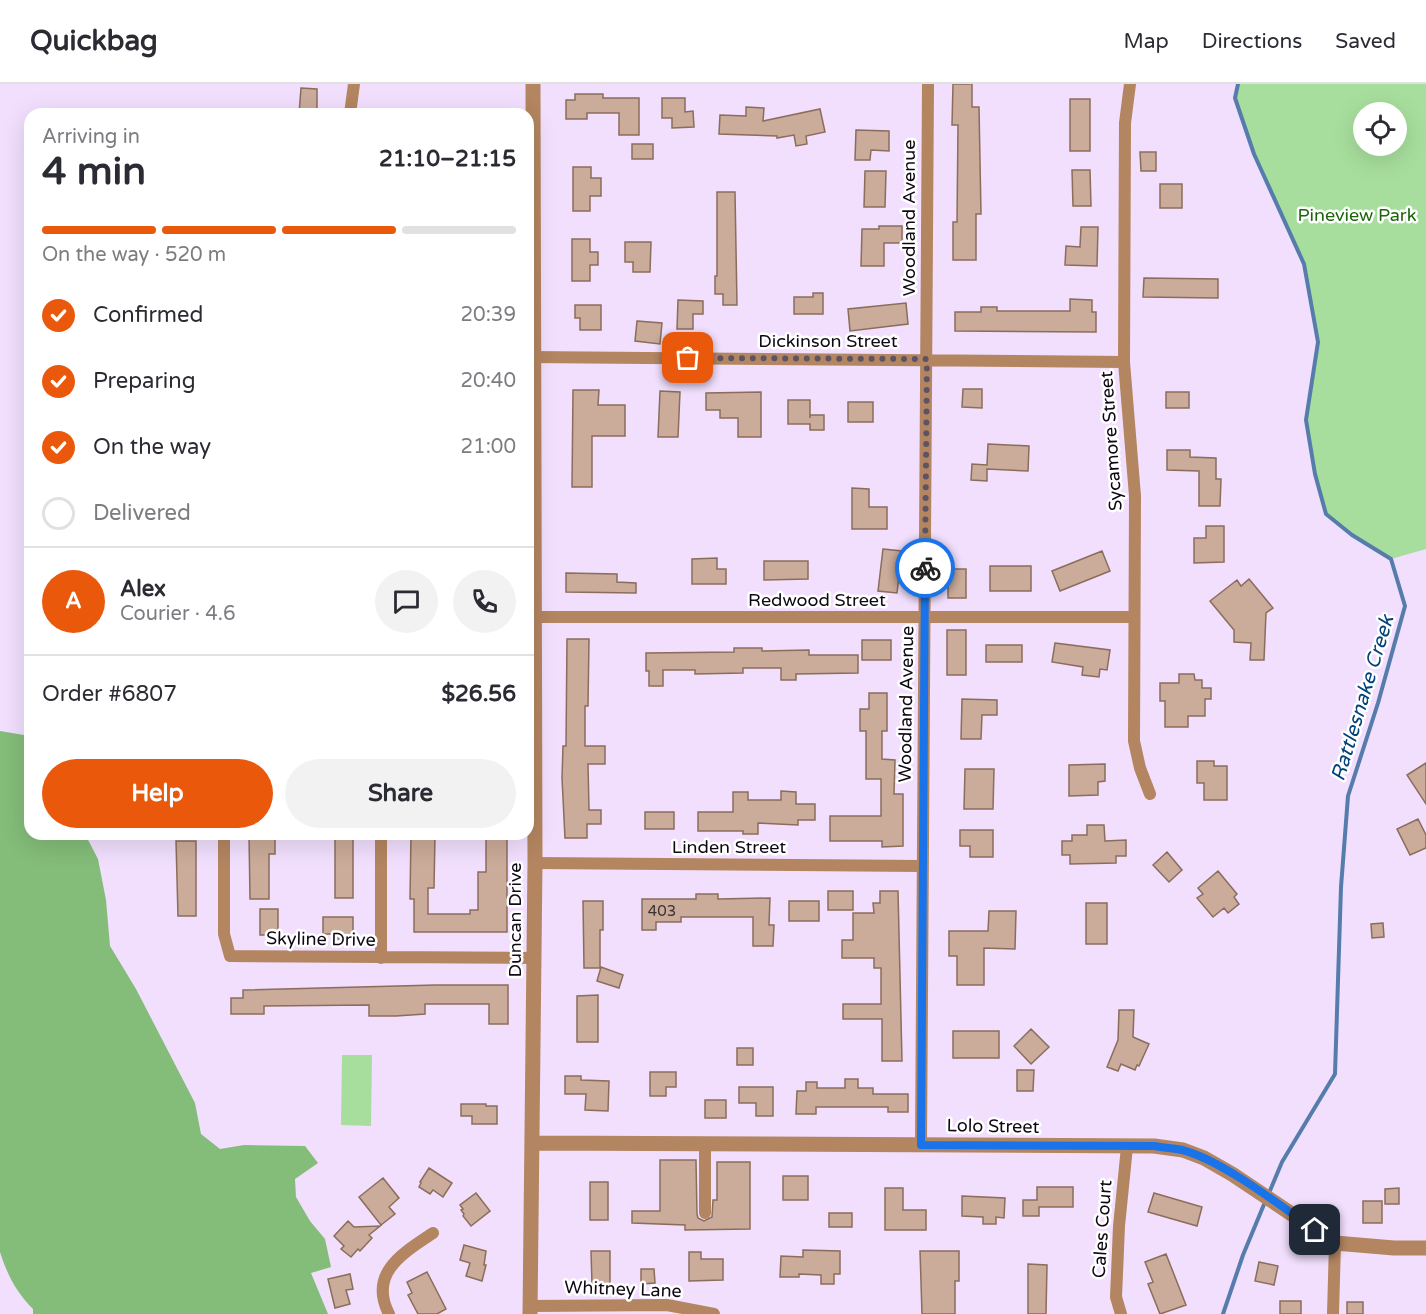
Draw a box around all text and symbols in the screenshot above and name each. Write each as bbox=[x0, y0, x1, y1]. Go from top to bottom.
text: Quickbag bbox=[30, 24, 158, 58]
text: Map bbox=[1123, 29, 1169, 54]
text: Directions bbox=[1202, 29, 1302, 54]
text: Saved bbox=[1335, 29, 1396, 54]
map controls bbox=[1353, 102, 1407, 156]
button: locate bbox=[1353, 102, 1407, 156]
text: Arriving in bbox=[42, 125, 140, 149]
street label: Woodland Avenue bbox=[898, 140, 920, 296]
text: 21:10–21:15 bbox=[379, 146, 516, 172]
text: 4 min bbox=[42, 148, 146, 195]
park label: Pineview Park bbox=[1298, 204, 1417, 226]
text: On the way · 520 m bbox=[42, 243, 226, 267]
icon: check bbox=[42, 299, 75, 332]
text: Confirmed bbox=[93, 302, 203, 328]
text: 20:39 bbox=[461, 303, 516, 327]
street label: Dickinson Street bbox=[758, 330, 898, 352]
pin bbox=[662, 332, 713, 383]
icon: bag bbox=[671, 341, 704, 374]
icon: check bbox=[42, 365, 75, 398]
text: Preparing bbox=[93, 368, 196, 394]
text: 20:40 bbox=[461, 369, 516, 393]
street label: Sycamore Street bbox=[1095, 370, 1127, 512]
icon: check bbox=[42, 431, 75, 464]
text: On the way bbox=[93, 434, 211, 460]
text: 21:00 bbox=[461, 435, 516, 459]
text: Delivered bbox=[93, 500, 191, 526]
courier bbox=[895, 538, 955, 598]
icon: bike bbox=[909, 552, 942, 585]
button: chat bbox=[375, 570, 438, 633]
button: phone bbox=[453, 570, 516, 633]
text: Alex bbox=[120, 576, 166, 602]
text: A bbox=[65, 588, 82, 614]
street label: Redwood Street bbox=[748, 589, 886, 611]
text: Courier · 4.6 bbox=[120, 602, 235, 626]
water label: Rattlesnake Creek bbox=[1326, 611, 1400, 784]
street label: Woodland Avenue bbox=[894, 625, 918, 783]
text: Order #6807 bbox=[42, 681, 177, 707]
text: $26.56 bbox=[441, 681, 516, 707]
button: Help bbox=[42, 759, 273, 828]
button: Share bbox=[285, 759, 516, 828]
street label: Linden Street bbox=[672, 836, 786, 858]
street label: Duncan Drive bbox=[504, 863, 526, 977]
house number: 403 bbox=[648, 902, 676, 920]
street label: Skyline Drive bbox=[266, 927, 376, 951]
street label: Lolo Street bbox=[946, 1114, 1040, 1138]
street label: Cales Court bbox=[1088, 1179, 1116, 1279]
pin bbox=[1289, 1204, 1340, 1255]
icon: home bbox=[1298, 1213, 1331, 1246]
street label: Whitney Lane bbox=[564, 1276, 682, 1302]

